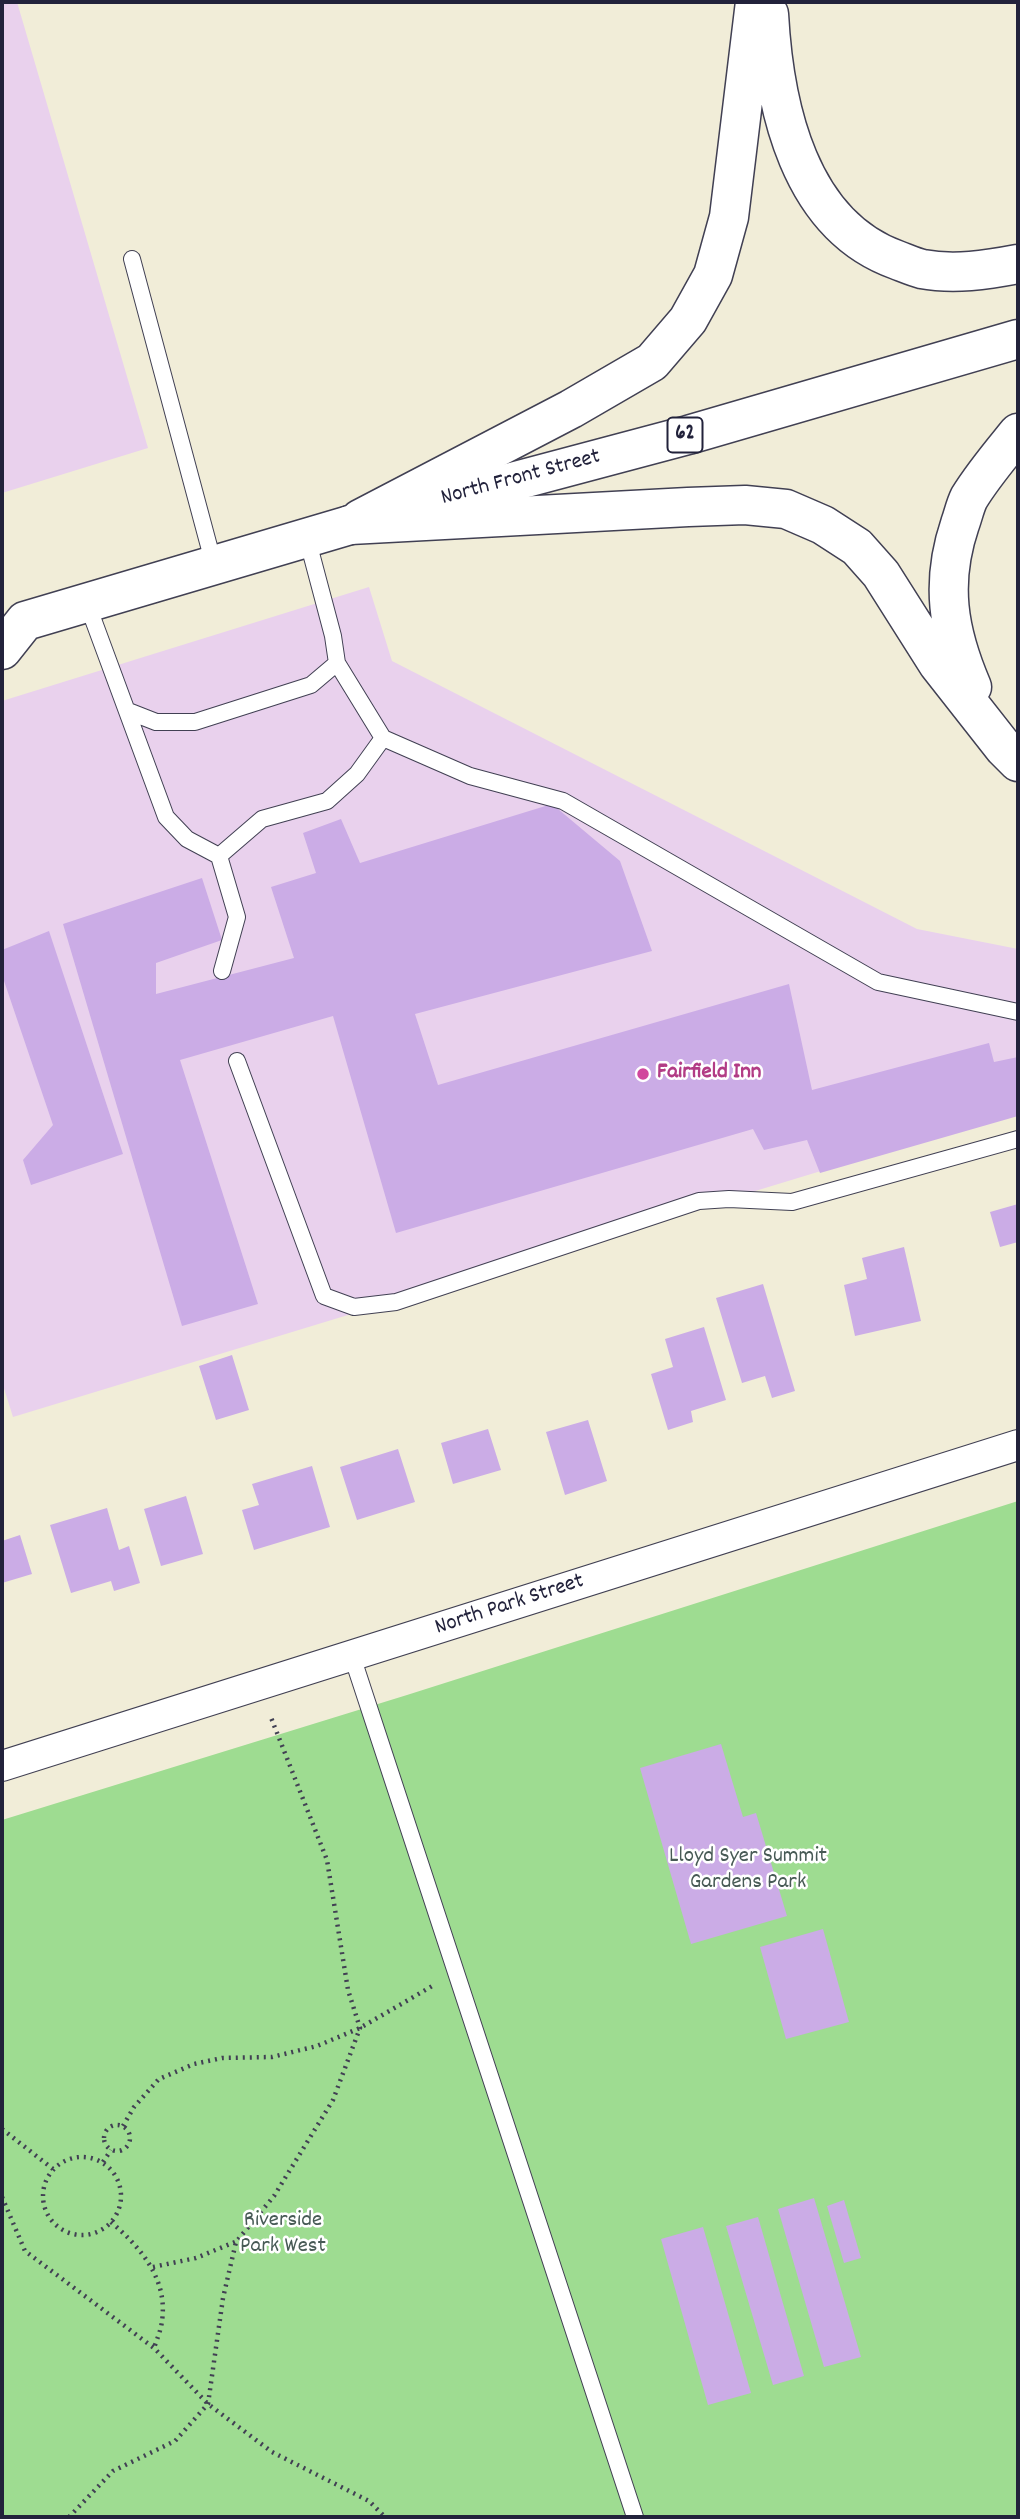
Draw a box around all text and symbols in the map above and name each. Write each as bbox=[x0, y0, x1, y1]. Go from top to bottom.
road number: 62 bbox=[668, 418, 702, 452]
street label: North Front Street bbox=[438, 444, 604, 514]
place label: Fairfield Inn bbox=[657, 1060, 761, 1088]
marker: Fairfield Inn bbox=[635, 1066, 651, 1082]
street label: North Park Street bbox=[432, 1569, 588, 1643]
park label: Lloyd Syer Summit Gardens Park bbox=[669, 1844, 827, 1898]
park label: Riverside Park West bbox=[240, 2208, 326, 2262]

